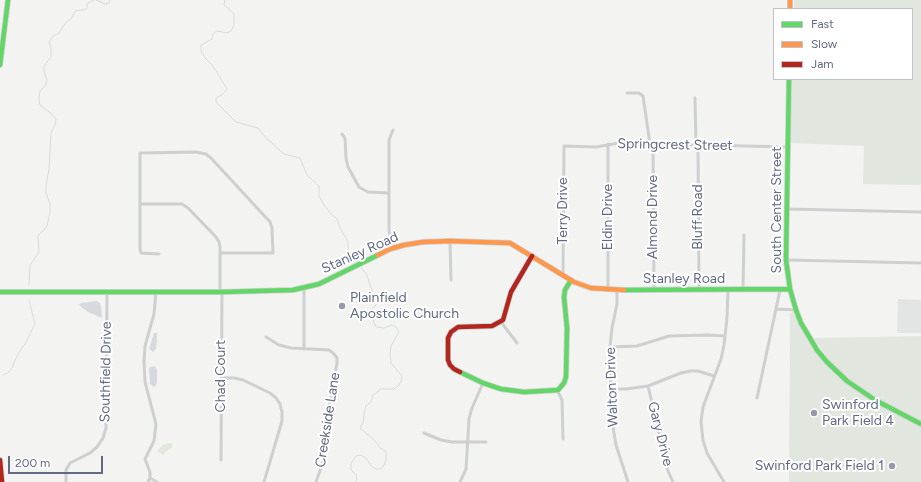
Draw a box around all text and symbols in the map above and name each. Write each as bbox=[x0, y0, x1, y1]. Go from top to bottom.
legend bbox=[773, 8, 913, 80]
text: Fast bbox=[811, 17, 834, 31]
text: Slow bbox=[811, 37, 837, 51]
text: Jam bbox=[811, 57, 834, 71]
street label: Springcrest Street bbox=[617, 136, 733, 154]
street label: South Center Street bbox=[769, 147, 785, 273]
street label: Almond Drive bbox=[645, 175, 661, 259]
street label: Terry Drive bbox=[555, 177, 571, 245]
street label: Eldin Drive bbox=[600, 184, 616, 250]
street label: Bluff Road bbox=[690, 184, 706, 250]
street label: Stanley Road bbox=[319, 229, 401, 277]
street label: Stanley Road bbox=[643, 271, 725, 287]
place label: Plainfield Apostolic Church bbox=[350, 290, 459, 322]
marker: Plainfield Apostolic Church bbox=[337, 301, 347, 311]
street label: Southfield Drive bbox=[97, 321, 115, 423]
street label: Chad Court bbox=[213, 340, 229, 412]
street label: Walton Drive bbox=[602, 347, 622, 427]
street label: Creekside Lane bbox=[312, 371, 344, 469]
place label: Swinford Park Field 4 bbox=[822, 397, 894, 430]
street label: Gary Drive bbox=[644, 400, 676, 468]
marker: Swinford Park Field 4 bbox=[809, 408, 819, 418]
scale bar bbox=[10, 448, 105, 474]
text: 200 m bbox=[15, 456, 50, 470]
place label: Swinford Park Field 1 bbox=[755, 458, 884, 474]
marker: Swinford Park Field 1 bbox=[887, 461, 897, 471]

